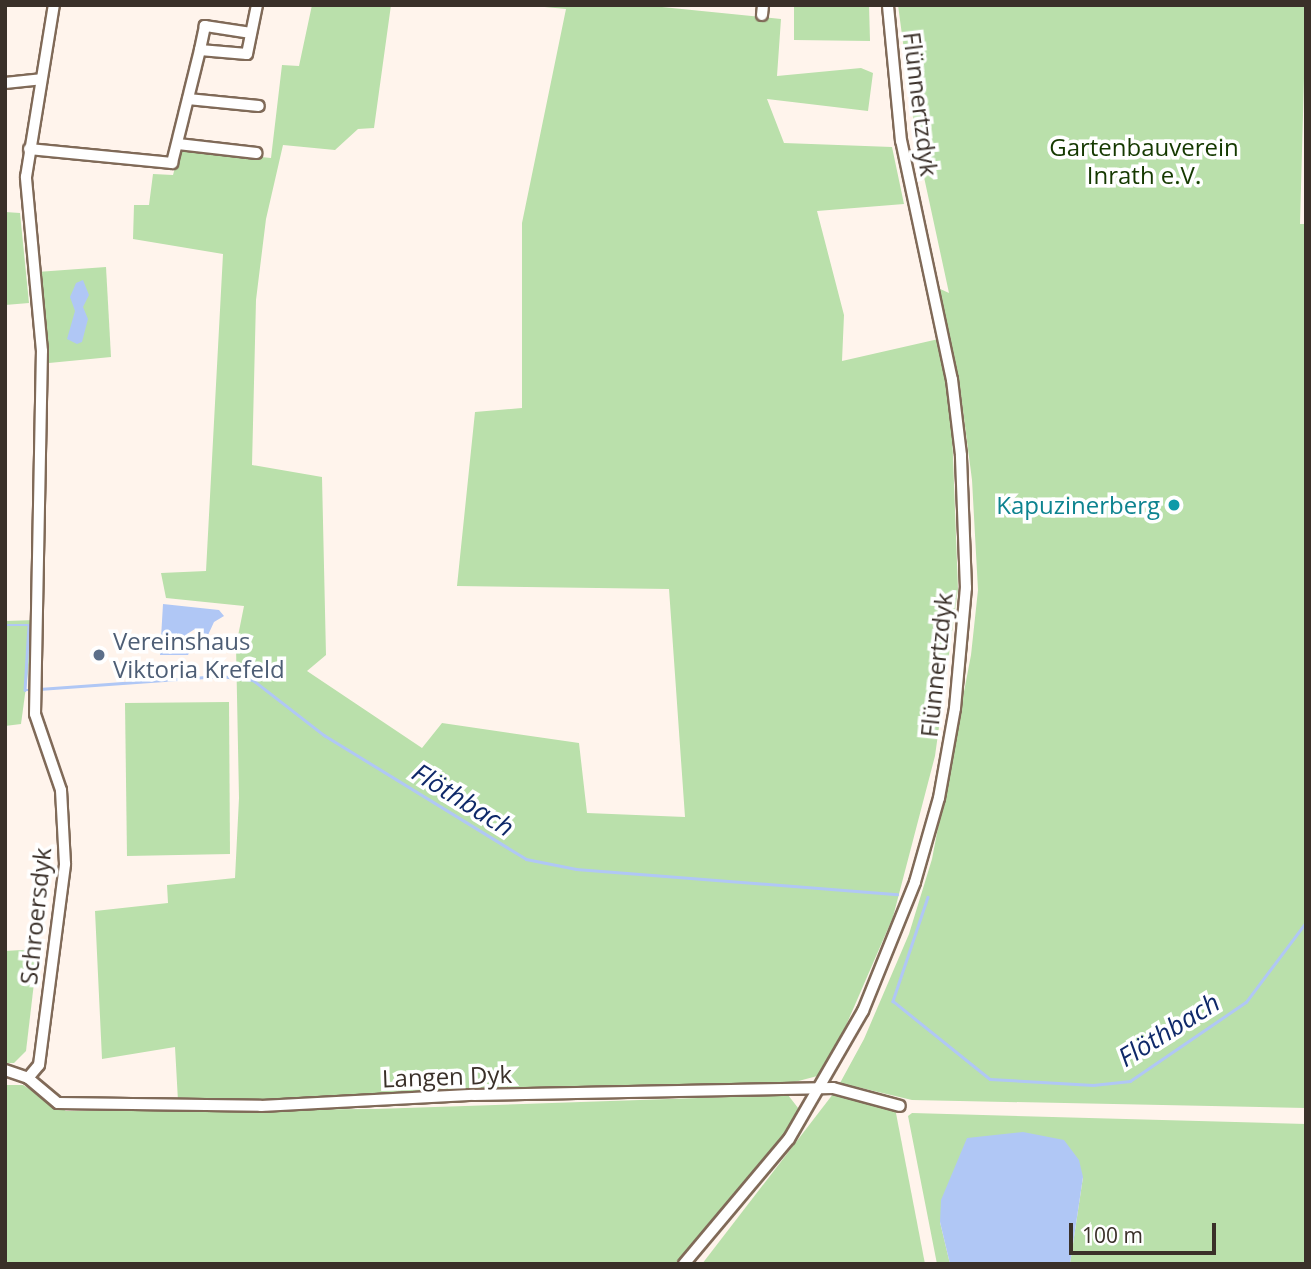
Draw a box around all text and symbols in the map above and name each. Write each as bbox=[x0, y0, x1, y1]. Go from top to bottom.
street label: Flünnertzdyk bbox=[898, 30, 944, 178]
park label: Gartenbauverein Inrath e.V. bbox=[1049, 133, 1239, 189]
place label: Kapuzinerberg bbox=[996, 491, 1160, 519]
marker: Kapuzinerberg bbox=[1166, 497, 1182, 513]
street label: Flünnertzdyk bbox=[914, 591, 958, 739]
place label: Vereinshaus Viktoria Krefeld bbox=[113, 627, 285, 683]
marker: Vereinshaus Viktoria Krefeld bbox=[91, 647, 107, 663]
water label: Flöthbach bbox=[407, 757, 519, 843]
street label: Schroersdyk bbox=[13, 846, 57, 986]
water label: Flöthbach bbox=[1113, 987, 1225, 1073]
street label: Langen Dyk bbox=[381, 1059, 513, 1093]
scale bar bbox=[1073, 1210, 1220, 1254]
text: 100 m bbox=[1082, 1221, 1143, 1249]

